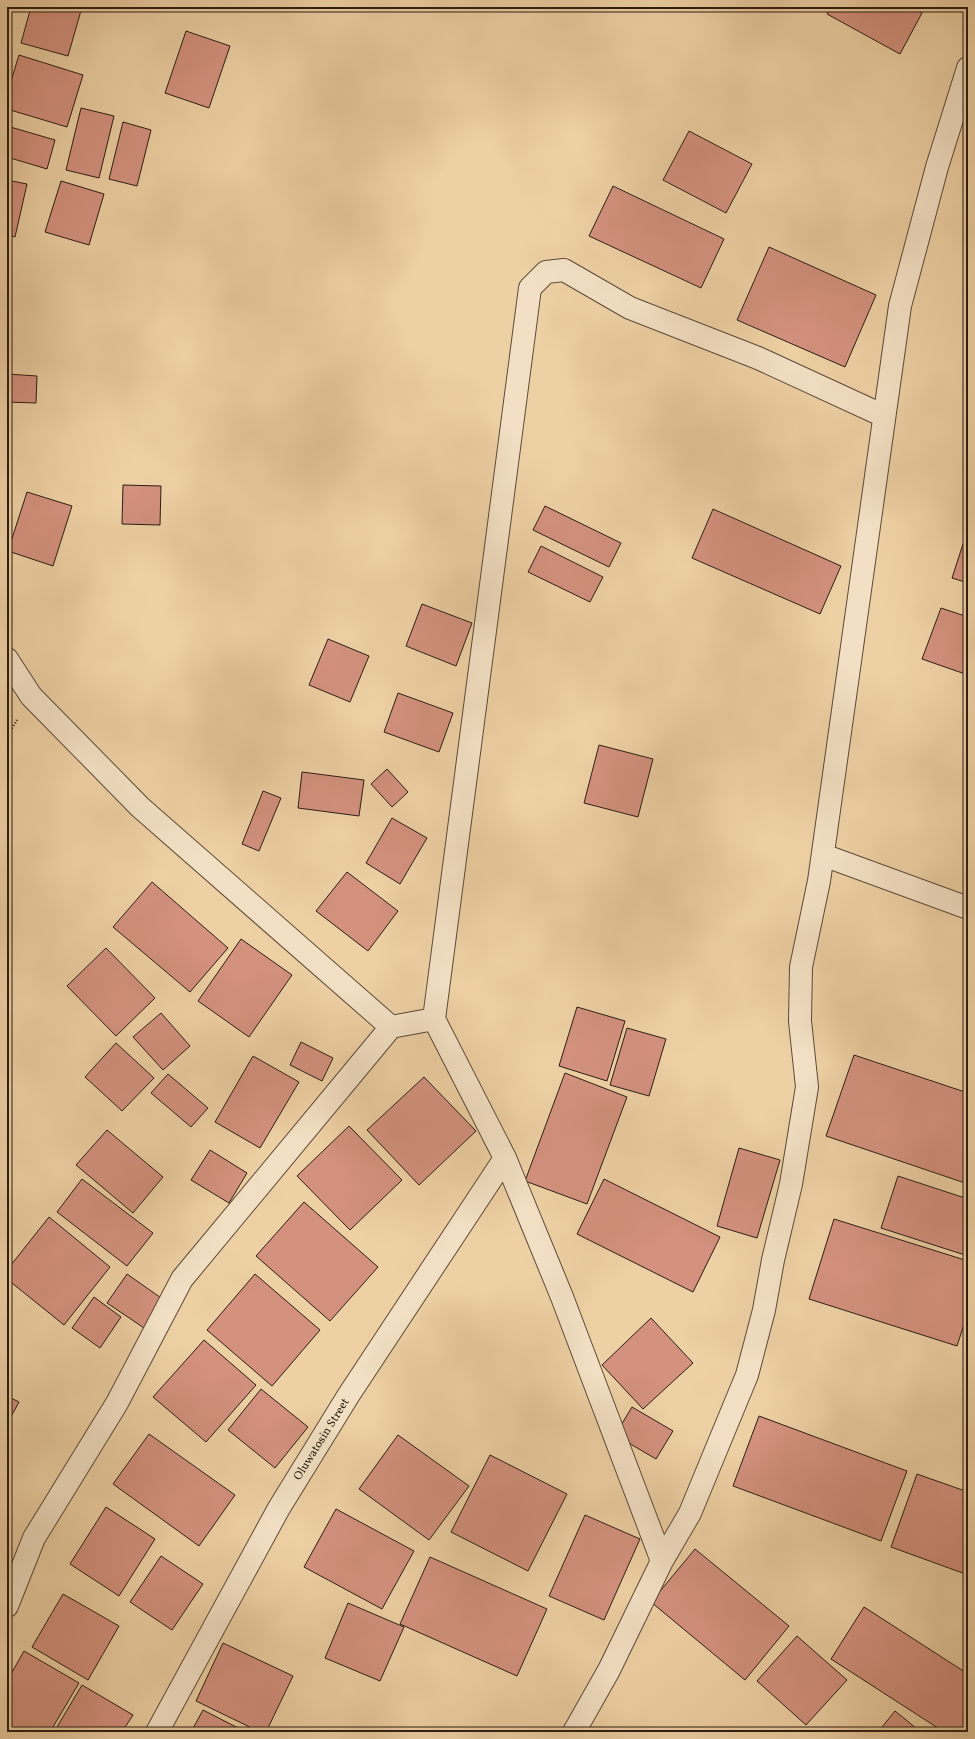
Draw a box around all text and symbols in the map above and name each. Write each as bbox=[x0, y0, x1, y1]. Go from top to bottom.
street label: Oluwatosin Street bbox=[290, 1395, 354, 1484]

